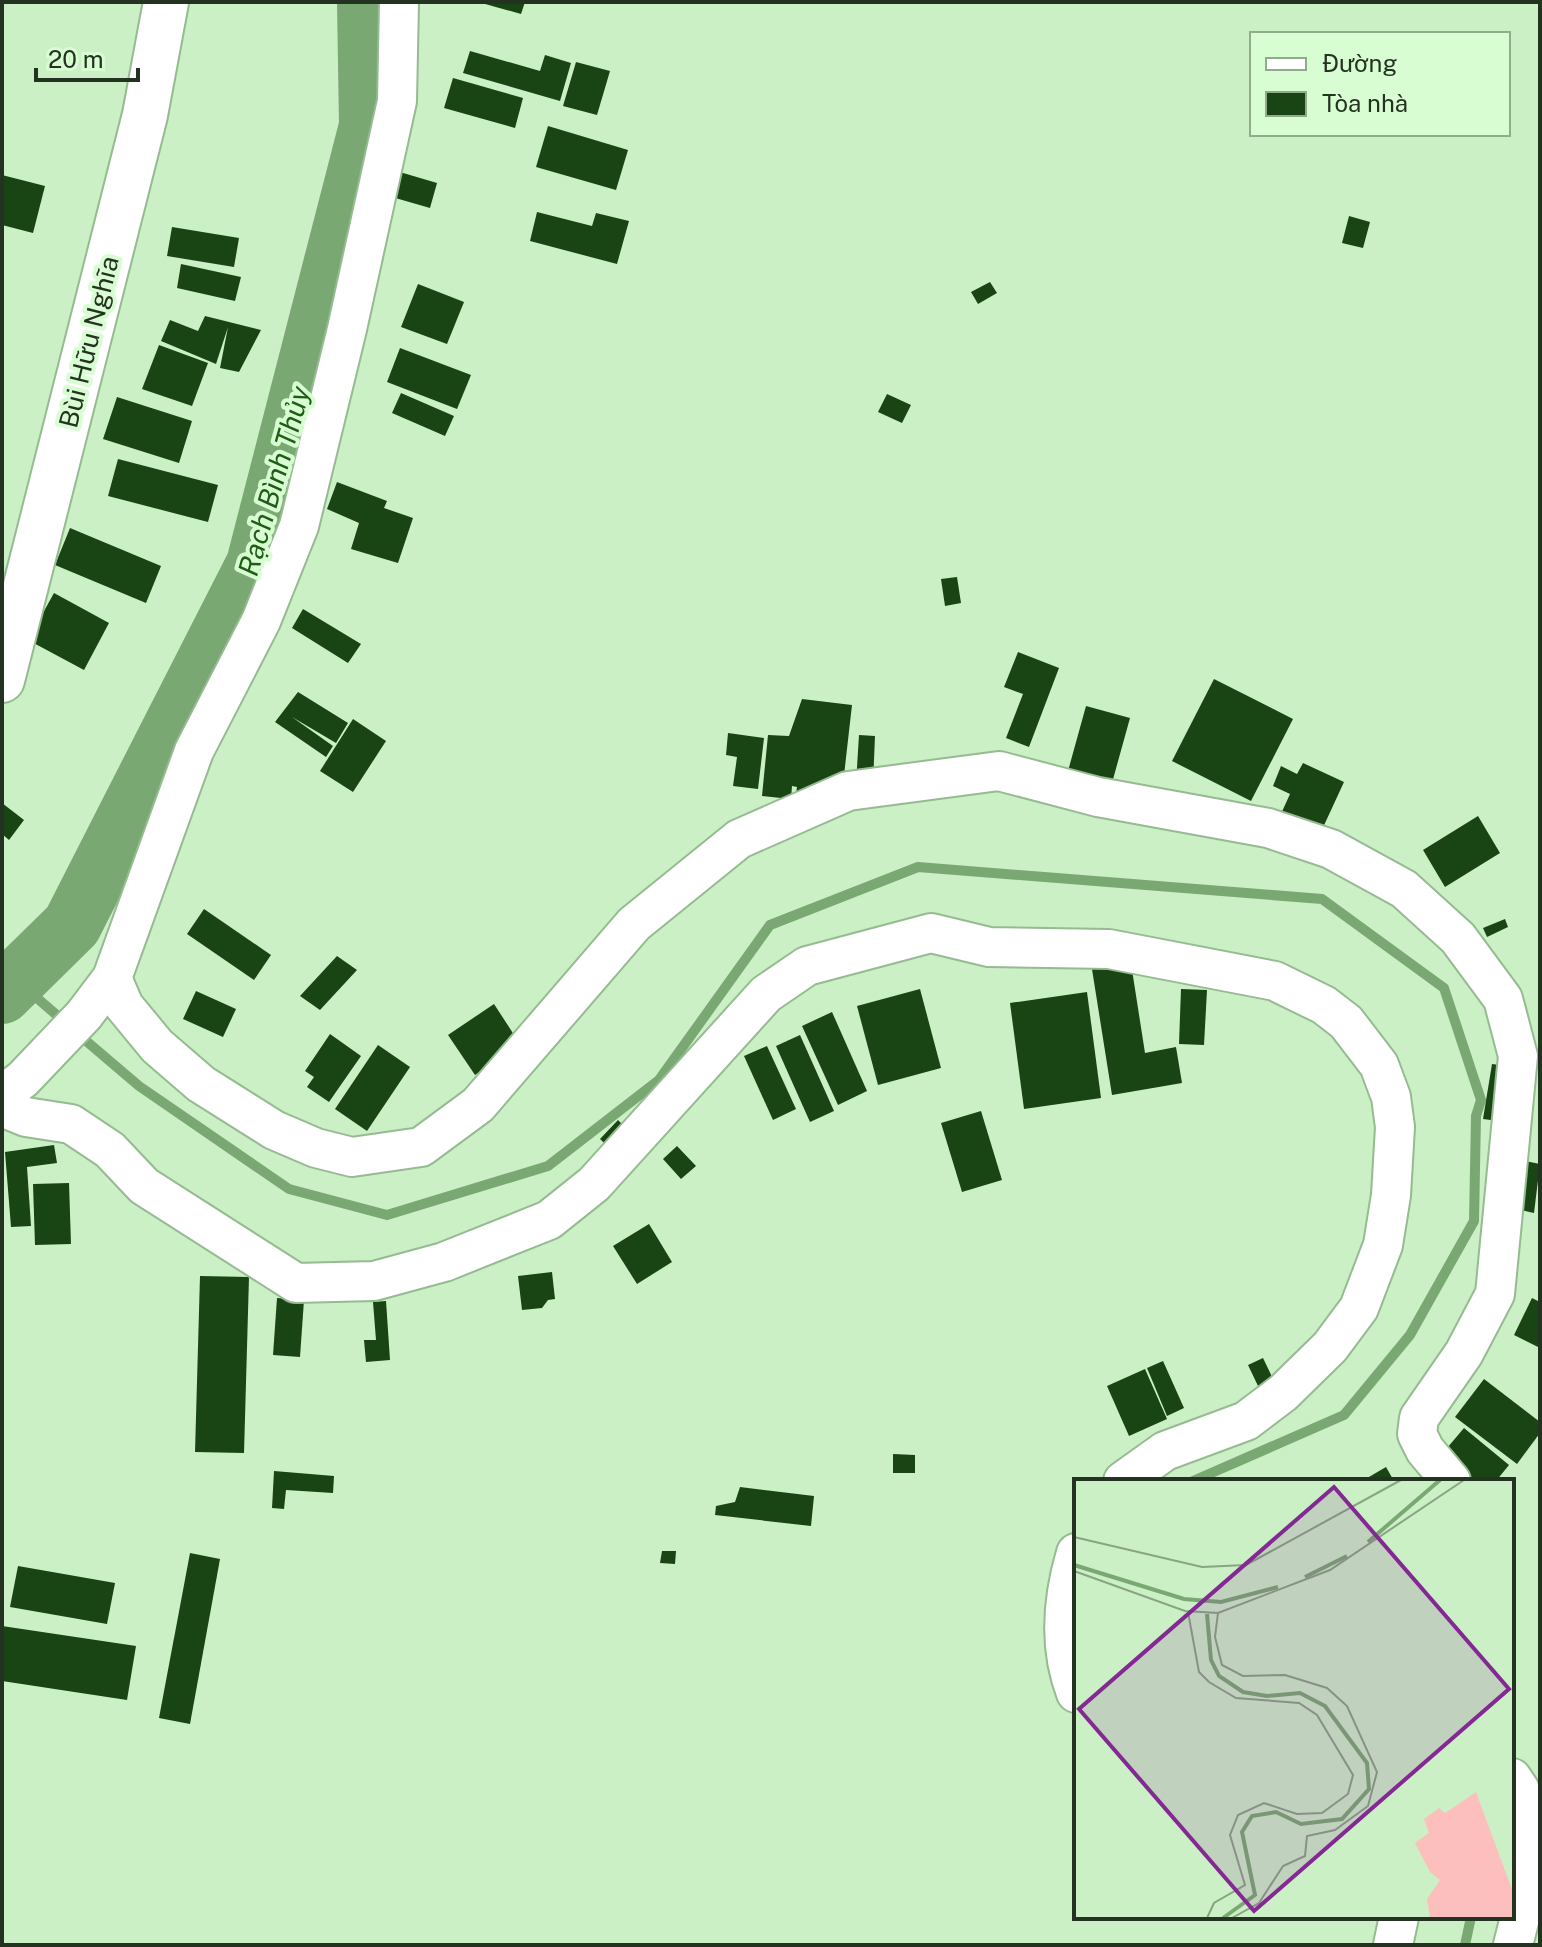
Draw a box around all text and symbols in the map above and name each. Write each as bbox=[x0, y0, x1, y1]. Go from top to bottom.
scale bar bbox=[36, 32, 138, 82]
legend bbox=[1250, 32, 1510, 136]
text: 20 m bbox=[48, 45, 104, 73]
text: Đường bbox=[1322, 49, 1397, 77]
text: Tòa nhà bbox=[1322, 89, 1408, 117]
street label: Bùi Hữu Nghĩa bbox=[52, 253, 125, 431]
water label: Rạch Bình Thủy bbox=[231, 382, 317, 579]
inset map bbox=[1074, 1479, 1514, 1919]

